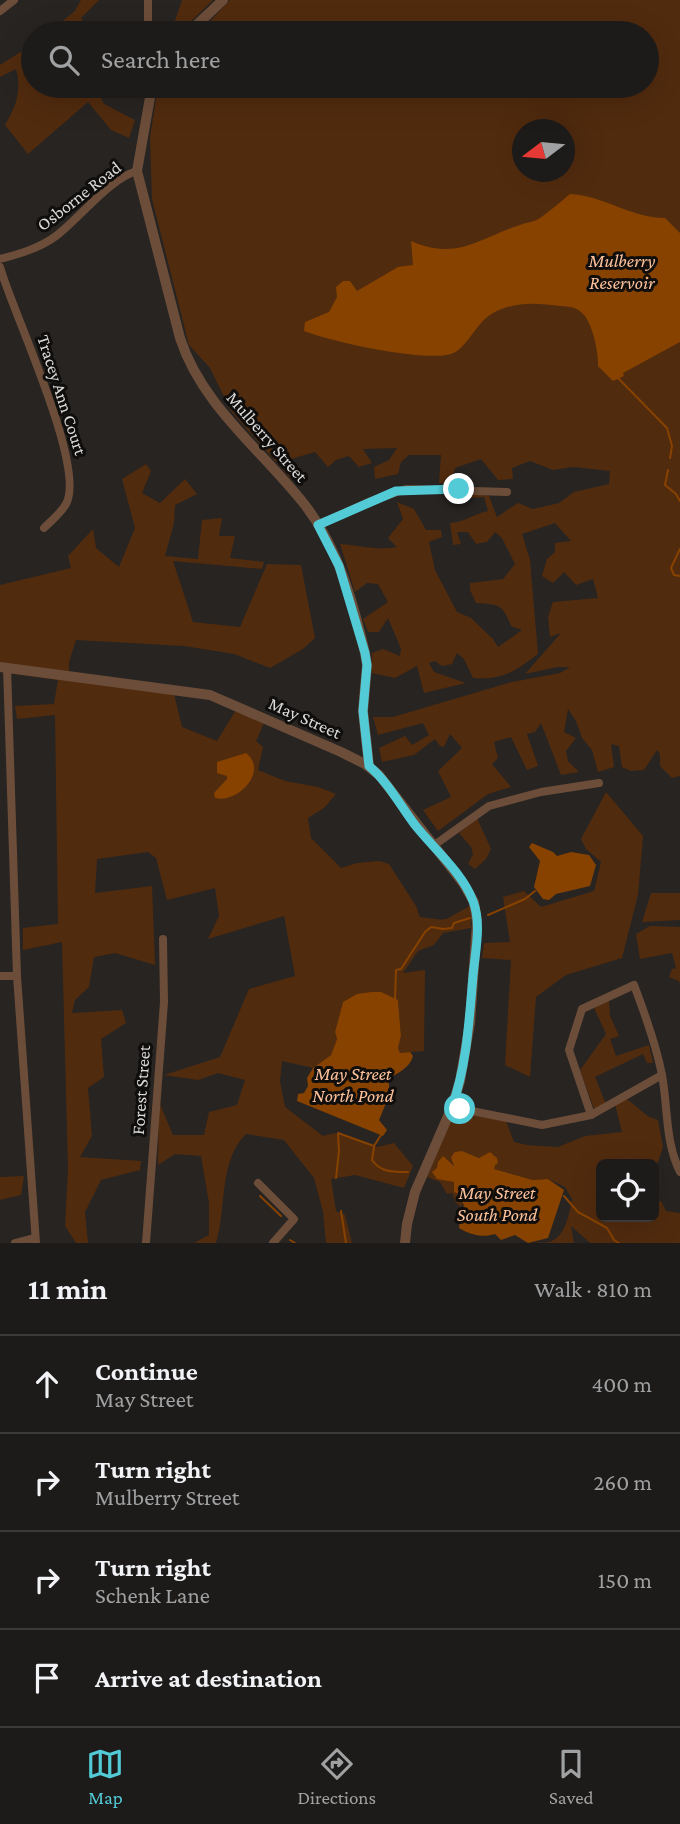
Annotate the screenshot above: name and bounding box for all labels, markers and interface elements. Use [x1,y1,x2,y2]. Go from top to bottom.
search box [21,21,659,98]
icon: search [45,41,83,79]
text: Search here [101,45,220,74]
north arrow [512,119,575,182]
street label: Osborne Road [33,157,125,235]
water label: Mulberry Reservoir [587,250,656,293]
street label: Tracey Ann Court [33,332,91,459]
street label: Mulberry Street [222,388,312,487]
route end [443,473,474,504]
street label: May Street [266,693,345,743]
street label: Forest Street [128,1043,154,1136]
water label: May Street North Pond [312,1063,395,1106]
route start [444,1093,475,1124]
map controls [596,1159,659,1222]
button: locate [596,1159,659,1222]
water label: May Street South Pond [457,1182,538,1225]
text: 11 min [28,1272,108,1305]
text: Walk · 810 m [534,1276,652,1302]
text: Continue [95,1357,198,1386]
icon: ahead [28,1365,66,1403]
text: 400 m [591,1371,652,1397]
text: May Street [95,1386,193,1412]
text: Turn right [95,1455,211,1484]
icon: right [28,1463,66,1501]
text: 260 m [594,1469,652,1495]
text: Mulberry Street [95,1484,239,1510]
text: Turn right [95,1553,211,1582]
icon: right [28,1561,66,1599]
text: 150 m [598,1567,652,1593]
text: Schenk Lane [95,1582,210,1608]
icon: arrive [28,1659,66,1697]
text: Arrive at destination [95,1664,322,1693]
tab: Map [86,1745,124,1808]
tab: Directions [297,1745,376,1808]
tab: Saved [549,1745,594,1808]

